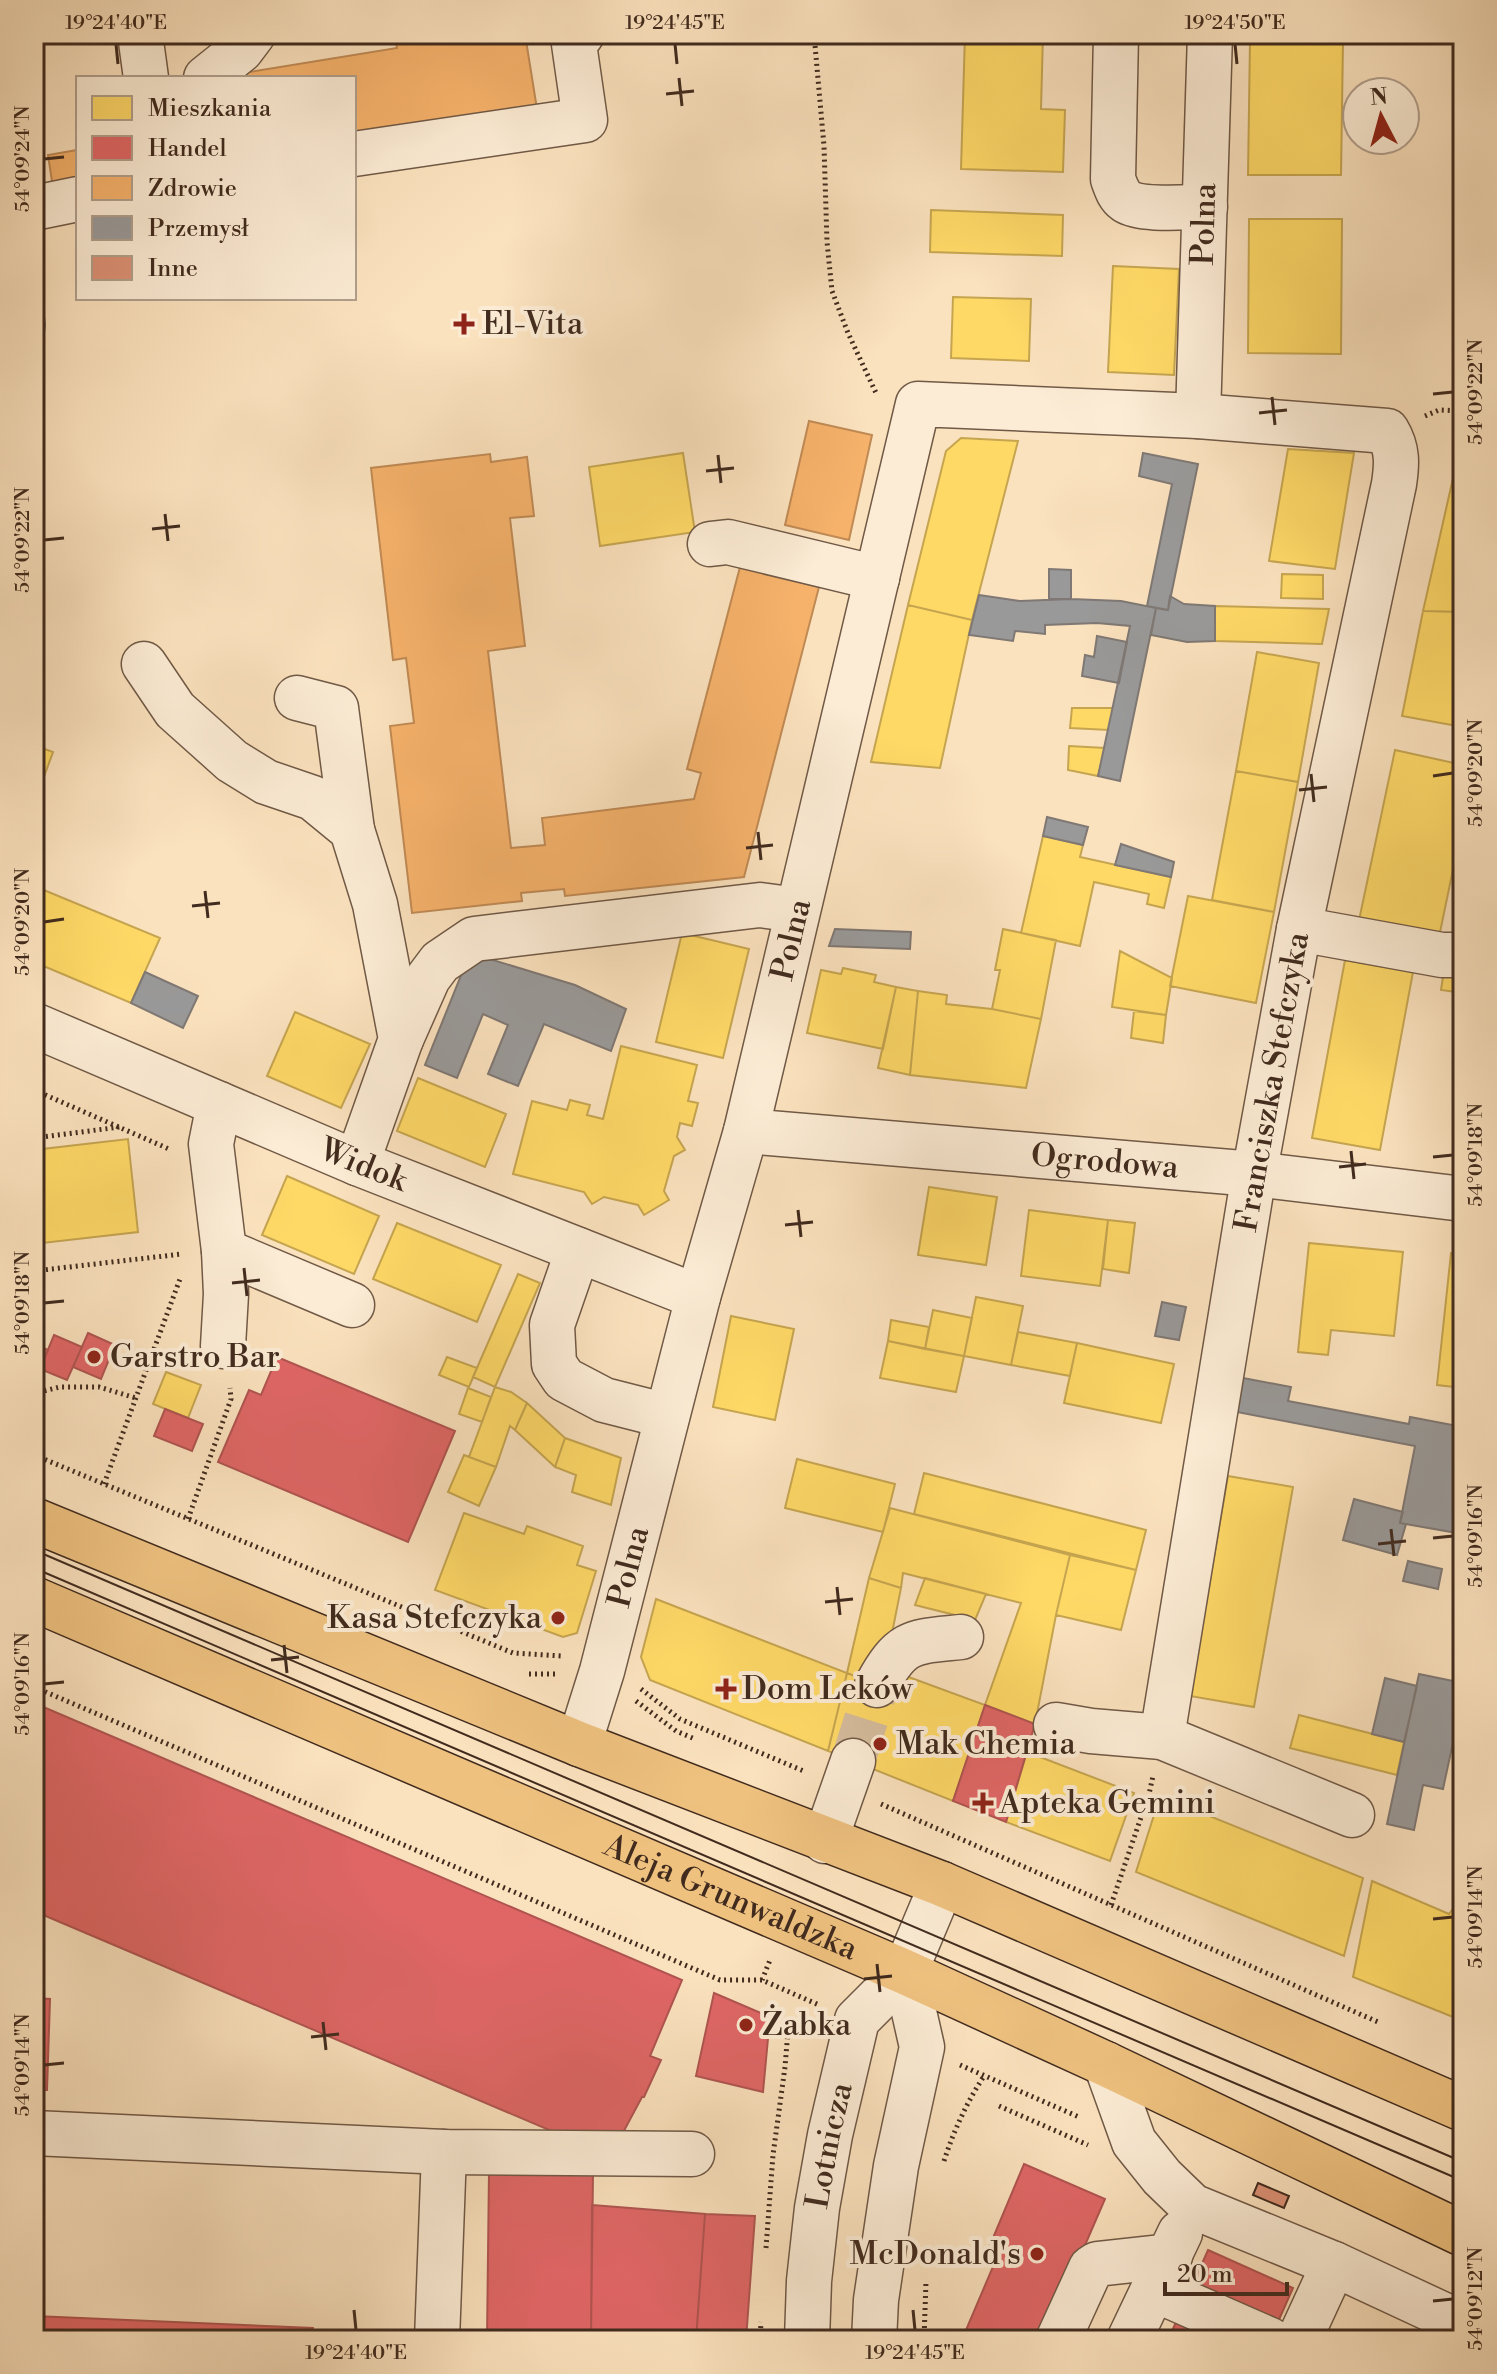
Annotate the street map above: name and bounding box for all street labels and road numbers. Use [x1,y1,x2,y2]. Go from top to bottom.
street label: Polna [1183,181,1225,266]
street label: Polna [762,894,820,984]
street label: Franciszka Stefczyka [1226,928,1318,1235]
street label: Widok [312,1129,415,1202]
street label: Ogrodowa [1029,1135,1181,1188]
street label: Polna [599,1521,659,1612]
street label: Aleja Grunwaldzka [597,1825,864,1970]
street label: Lotnicza [797,2078,862,2212]

